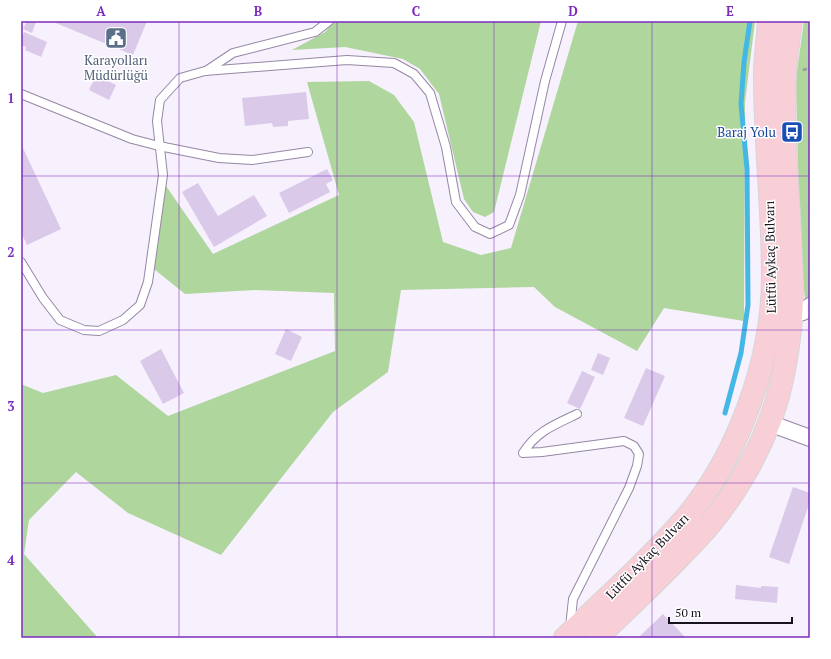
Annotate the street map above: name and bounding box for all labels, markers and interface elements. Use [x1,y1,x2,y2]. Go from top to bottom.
text: A [96,2,106,20]
text: B [254,2,262,20]
text: C [412,2,420,20]
text: D [568,2,578,20]
text: E [726,2,734,20]
public building icon: Karayolları Müdürlüğü [103,25,129,51]
place label: Karayolları Müdürlüğü [84,51,149,84]
text: 1 [7,89,15,107]
bus stop icon: Baraj Yolu [779,119,805,145]
place label: Baraj Yolu [717,123,777,141]
street label: Lütfü Aykaç Bulvarı [760,200,780,313]
text: 2 [7,243,15,261]
text: 3 [7,397,15,415]
street label: Lütfü Aykaç Bulvarı [601,509,693,603]
text: 4 [7,551,15,569]
scale bar [669,599,792,625]
text: 50 m [675,605,702,620]

